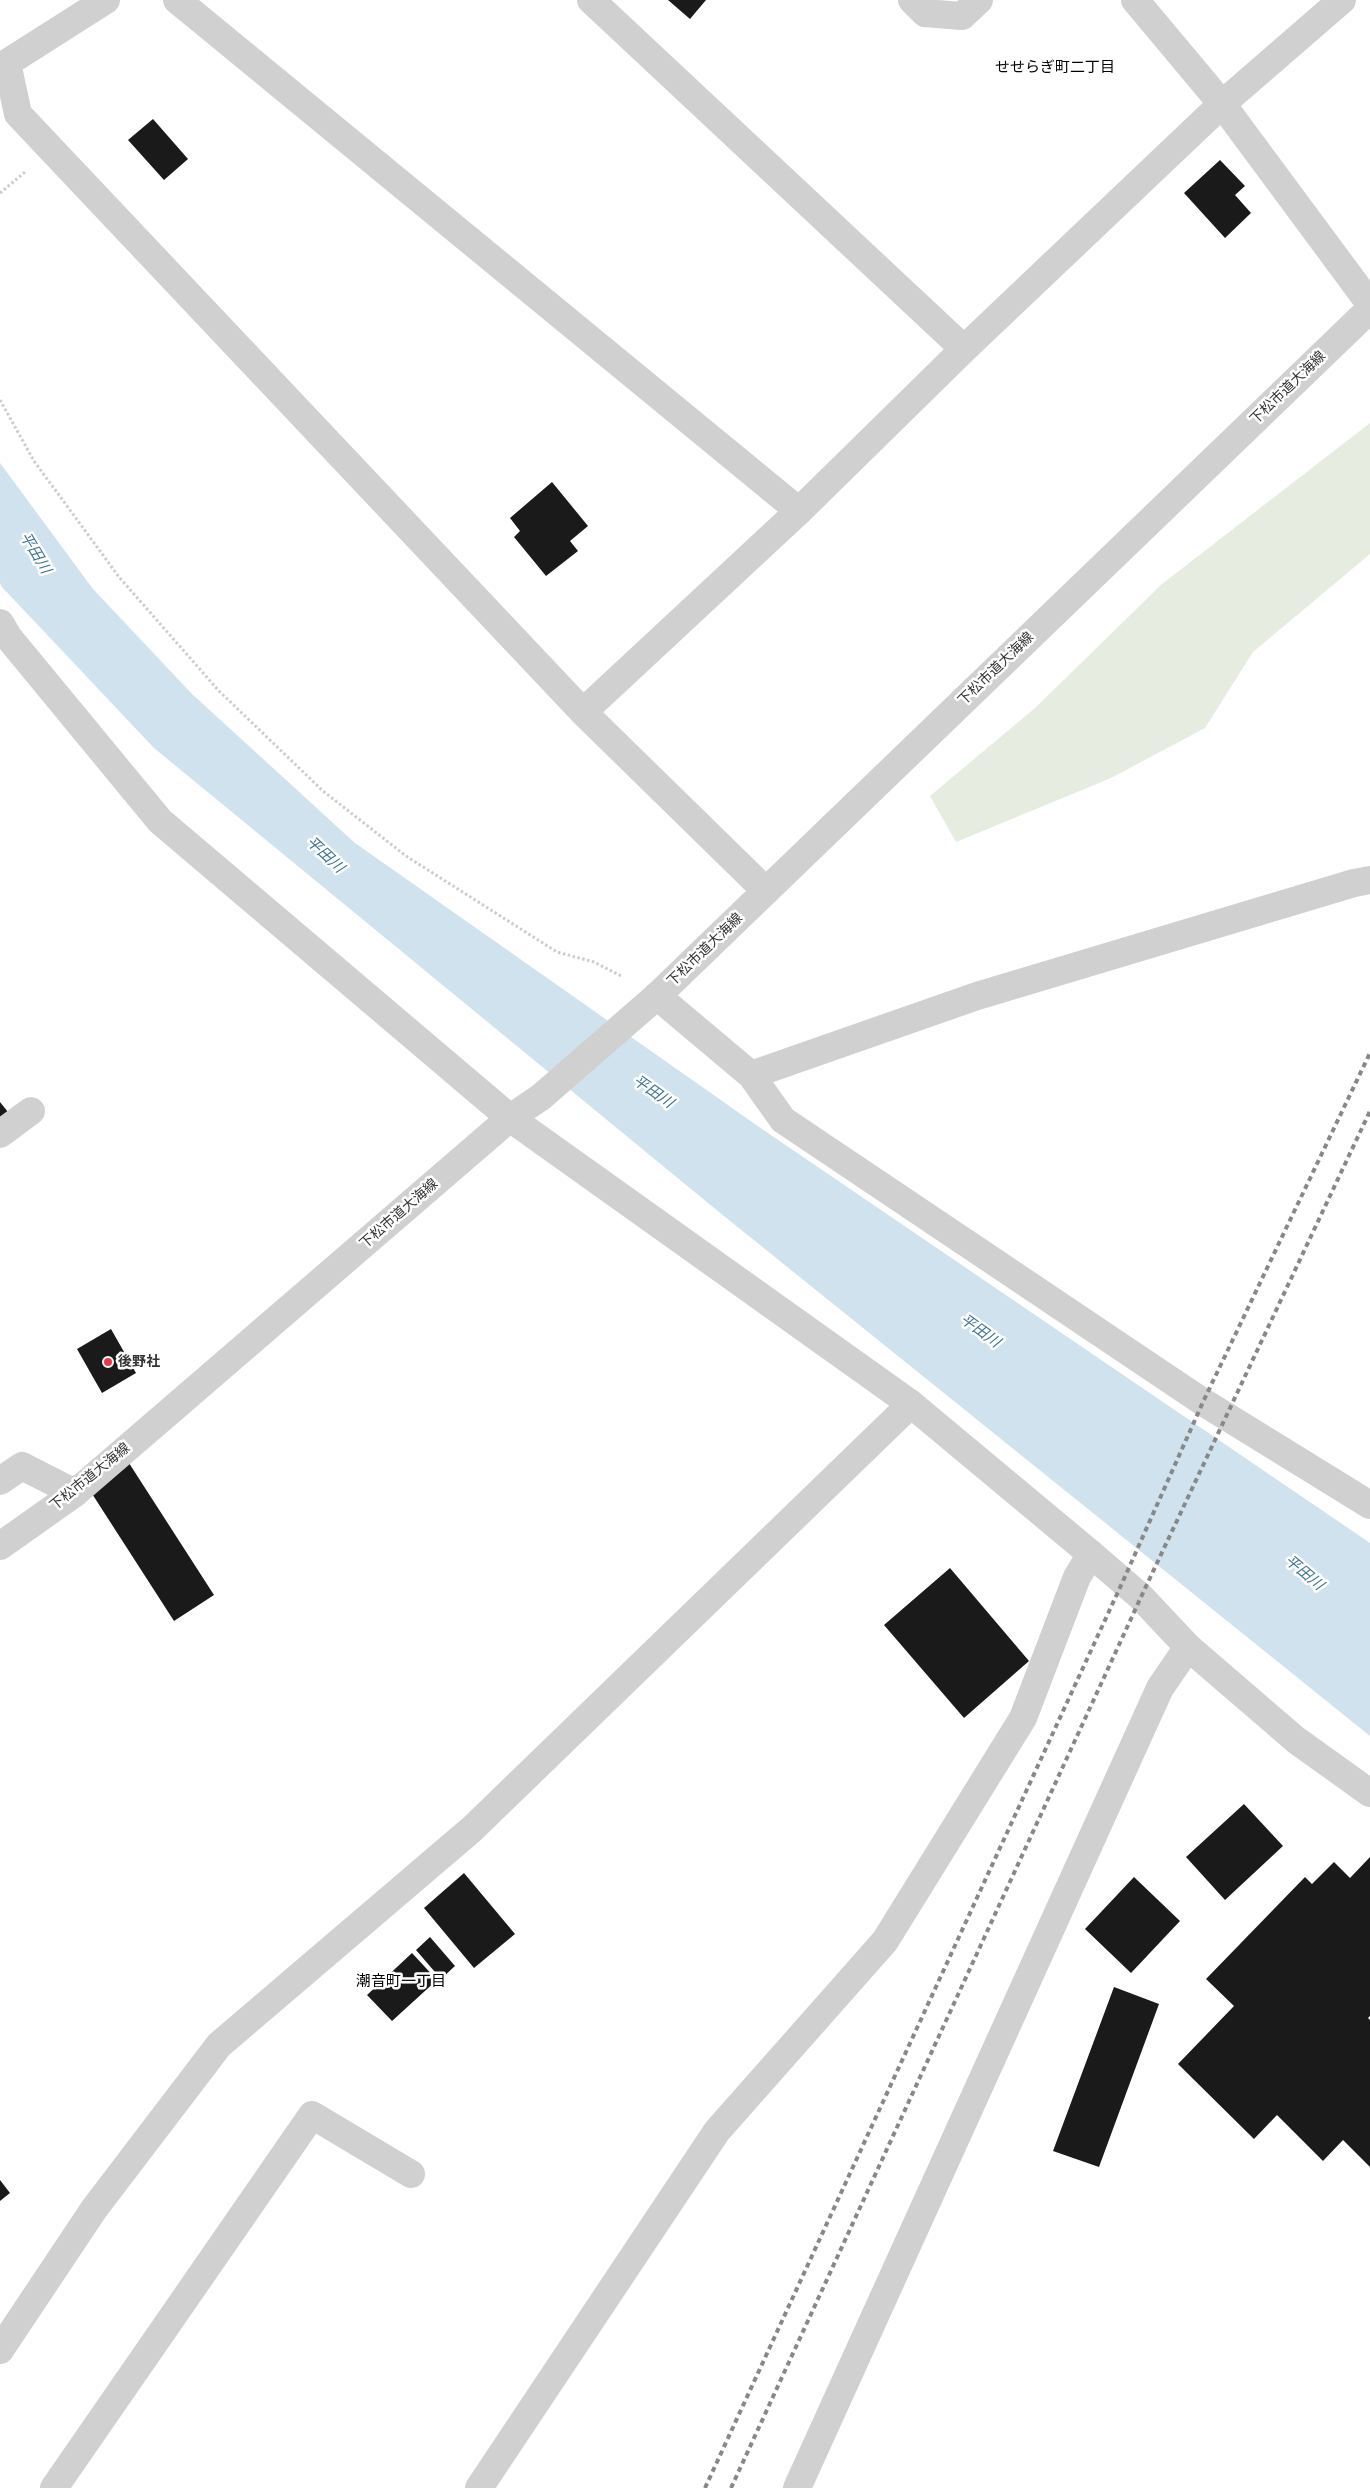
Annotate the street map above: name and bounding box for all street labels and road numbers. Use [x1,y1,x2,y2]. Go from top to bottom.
street label: 下松市道大海線 [1247,348,1329,428]
street label: 下松市道大海線 [955,629,1037,709]
street label: 下松市道大海線 [664,910,746,990]
street label: 下松市道大海線 [357,1176,441,1252]
street label: 下松市道大海線 [47,1440,133,1514]

